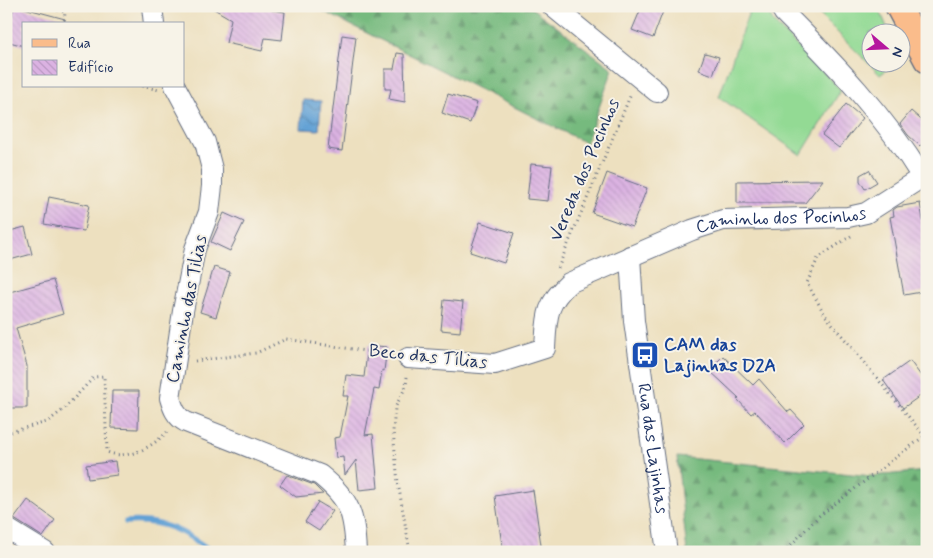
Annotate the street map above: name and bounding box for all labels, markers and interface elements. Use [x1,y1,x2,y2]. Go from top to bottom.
legend [22,22,185,88]
north arrow [860,22,910,72]
text: Rua [68,34,91,54]
text: N [887,45,907,59]
text: Edifício [68,58,113,78]
street label: Vereda dos Pocinhos [544,95,626,245]
street label: Caminho dos Pocinhos [693,201,869,240]
street label: Caminho das Tilias [161,233,213,385]
place label: CAM das Lajinhas D2A [664,333,776,378]
street label: Beco das Tílias [368,339,488,375]
bus stop icon: CAM das Lajinhas D2A [630,340,660,370]
street label: Rua das Lajinhas [631,382,673,515]

